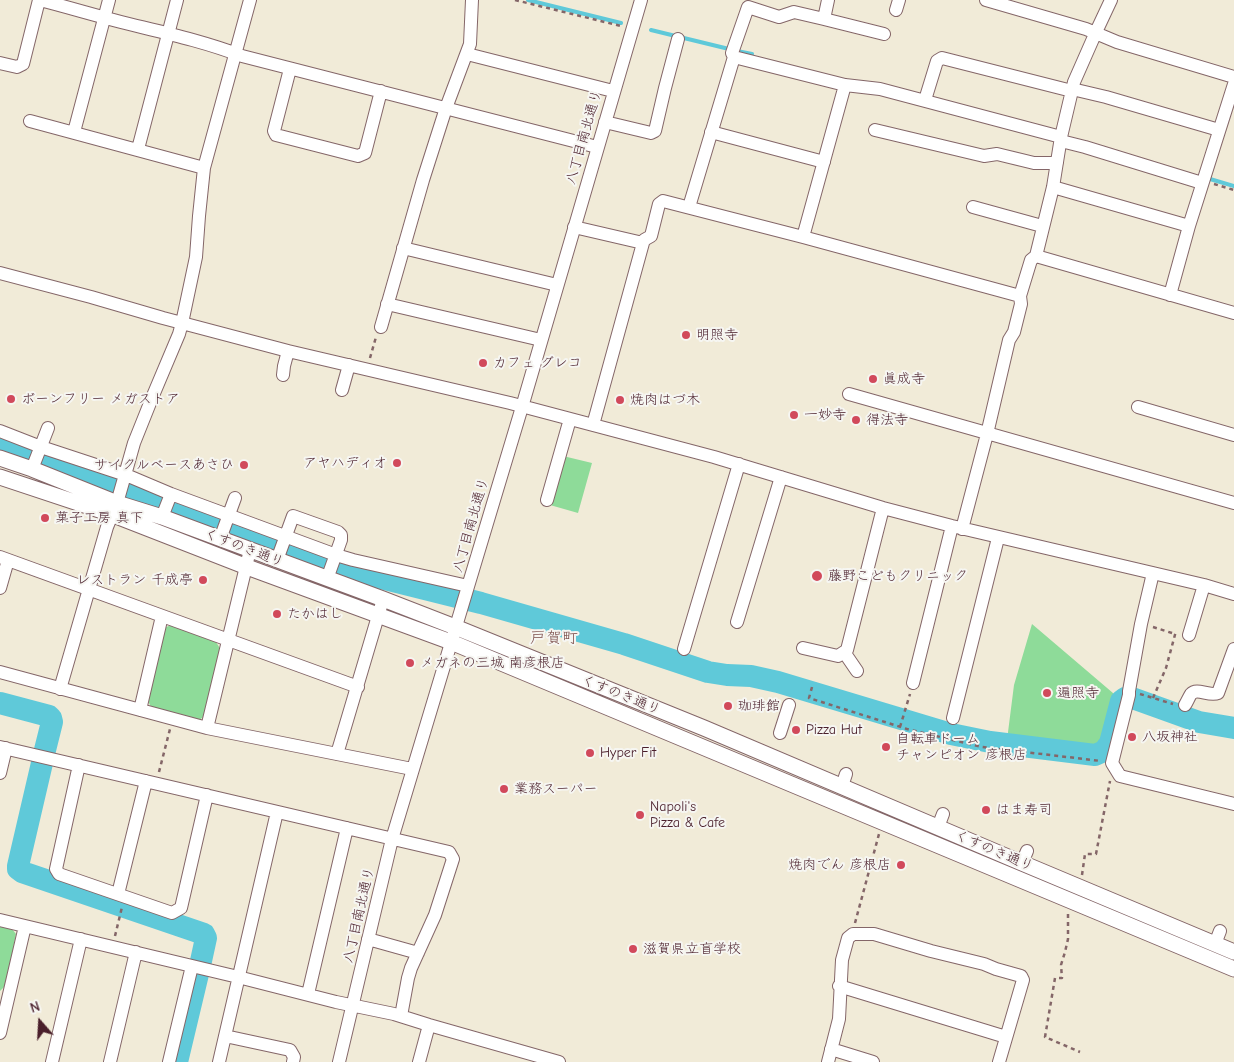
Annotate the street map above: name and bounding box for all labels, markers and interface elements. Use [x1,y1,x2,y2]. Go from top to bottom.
street label: 八丁目南北通り [562,88,606,186]
place label: 明照寺 [696,327,738,343]
marker: 明照寺 [680,329,692,341]
place label: カフェ グレコ [493,355,582,371]
marker: カフェ グレコ [477,357,489,369]
place label: 眞成寺 [883,371,925,387]
marker: 眞成寺 [867,373,879,385]
place label: ボーンフリー メガストア [21,391,180,407]
place label: 焼肉はづ木 [630,392,700,408]
marker: ボーンフリー メガストア [5,393,17,405]
marker: 焼肉はづ木 [614,394,626,406]
place label: 一妙寺 [804,407,846,423]
marker: 一妙寺 [788,409,800,421]
place label: 得法寺 [866,412,908,428]
marker: 得法寺 [850,414,862,426]
place label: アヤハディオ [303,455,387,471]
place label: サイクルベースあさひ [94,457,234,473]
marker: アヤハディオ [391,457,403,469]
marker: サイクルベースあさひ [238,459,250,471]
street label: 八丁目南北通り [449,476,493,574]
place label: 菓子工房 真下 [55,510,144,526]
marker: 菓子工房 真下 [39,512,51,524]
street label: くすのき通り [202,525,286,571]
place label: 藤野こどもクリニック [828,568,968,584]
marker: 藤野こどもクリニック [810,569,824,583]
place label: レストラン 千成亭 [76,572,193,588]
marker: レストラン 千成亭 [197,574,209,586]
place label: たかはし [287,606,343,622]
marker: たかはし [271,608,283,620]
district label: 戸賀町 [530,628,578,648]
place label: メガネの三城 南彦根店 [420,655,565,671]
marker: メガネの三城 南彦根店 [404,657,416,669]
street label: くすのき通り [579,671,663,719]
place label: 遍照寺 [1057,685,1099,701]
marker: 遍照寺 [1041,687,1053,699]
place label: 珈琲館 [738,698,780,714]
marker: 珈琲館 [722,700,734,712]
place label: Pizza Hut [806,722,862,738]
marker: Pizza Hut [790,724,802,736]
place label: 八坂神社 [1142,729,1198,745]
place label: 自転車ドーム チャンピオン 彦根店 [896,731,1027,764]
marker: 八坂神社 [1126,731,1138,743]
marker: 自転車ドーム チャンピオン 彦根店 [880,741,892,753]
place label: Hyper Fit [600,745,656,761]
marker: Hyper Fit [584,747,596,759]
place label: 業務スーパー [514,781,597,797]
marker: 業務スーパー [498,783,510,795]
place label: Napoli's Pizza & Cafe [650,799,725,832]
place label: はま寿司 [996,802,1052,818]
marker: はま寿司 [980,804,992,816]
marker: Napoli's Pizza & Cafe [634,809,646,821]
street label: くすのき通り [952,827,1036,875]
place label: 焼肉でん 彦根店 [788,857,891,873]
marker: 焼肉でん 彦根店 [895,859,907,871]
street label: 八丁目南北通り [340,865,378,965]
place label: 滋賀県立盲学校 [643,941,741,957]
marker: 滋賀県立盲学校 [627,943,639,955]
north arrow [15,997,65,1047]
text: N [28,998,42,1017]

